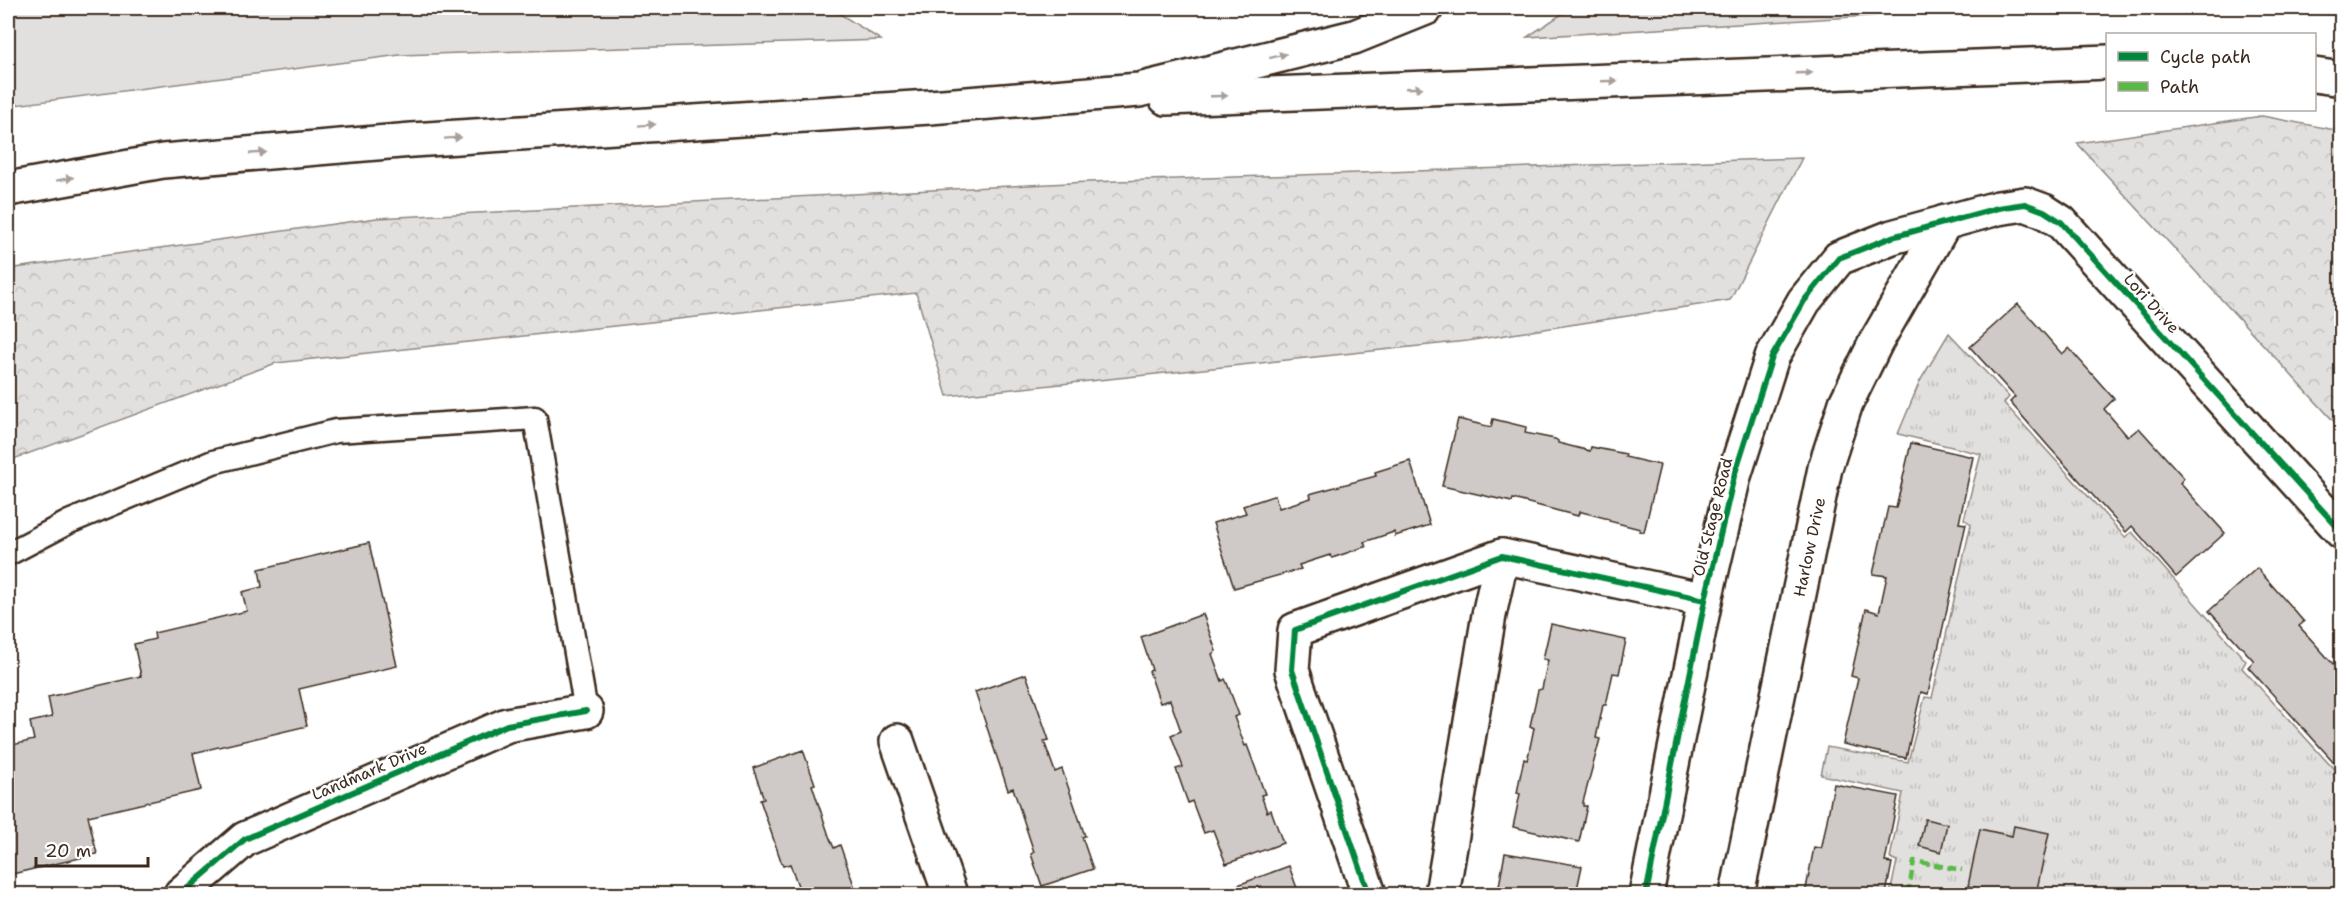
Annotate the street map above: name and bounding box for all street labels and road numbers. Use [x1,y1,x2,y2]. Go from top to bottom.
street label: Lori Drive [2119,269,2184,338]
street label: Old Stage Road [1688,456,1737,579]
street label: Harlow Drive [1789,495,1830,599]
street label: Landmark Drive [309,738,430,805]

